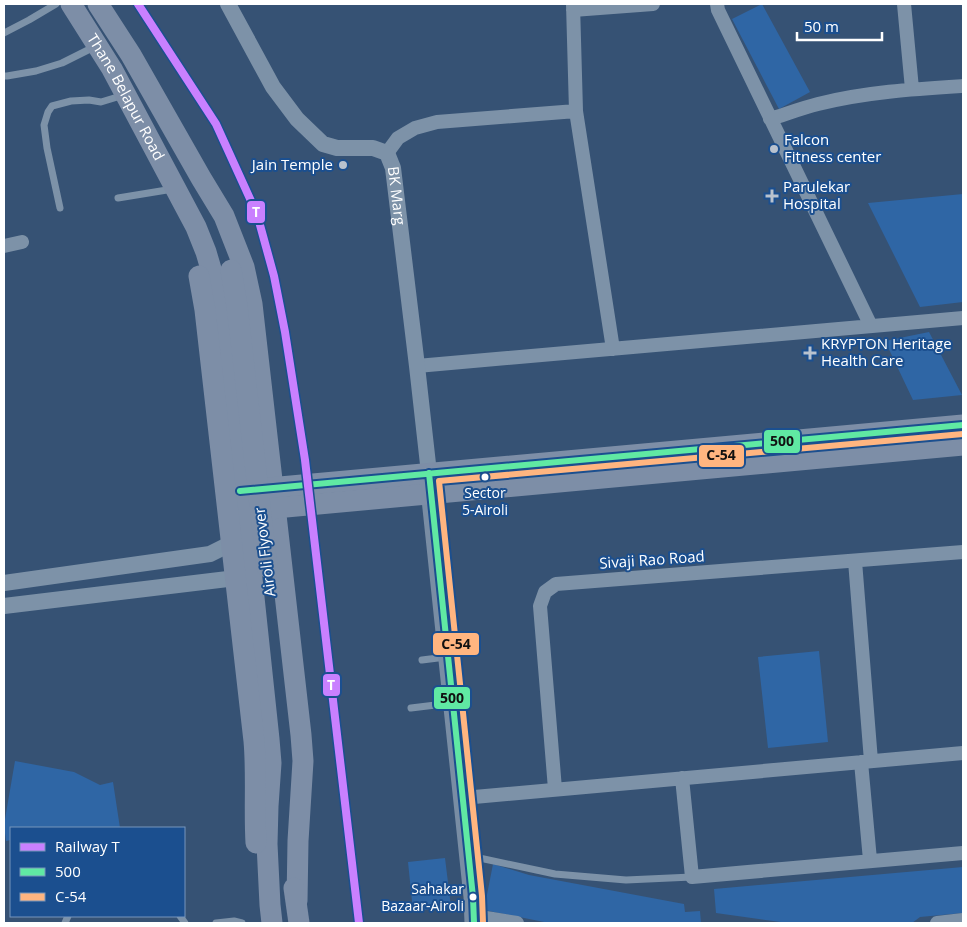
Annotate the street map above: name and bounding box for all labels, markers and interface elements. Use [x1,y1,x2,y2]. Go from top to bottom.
scale bar [797,10,882,42]
text: 50 m [804,16,839,36]
street label: Thane Belapur Road [83,29,170,163]
place label: Falcon Fitness center [784,129,881,166]
marker: Falcon Fitness center [768,143,780,155]
place label: Jain Temple [250,154,333,174]
marker: Jain Temple [337,159,349,171]
street label: BK Marg [384,165,411,226]
place label: Parulekar Hospital [783,176,850,213]
marker: Parulekar Hospital [765,189,779,203]
line badge: T [246,200,266,224]
text: T [252,202,260,221]
place label: KRYPTON Heritage Health Care [821,333,952,370]
marker: KRYPTON Heritage Health Care [803,346,817,360]
line badge: 500 [763,429,801,454]
text: 500 [770,431,794,450]
line badge: C-54 [698,444,745,468]
text: C-54 [706,445,736,464]
marker: Sector 5-Airoli [480,472,490,482]
place label: Sector 5-Airoli [462,483,508,519]
street label: Airoli Flyover [249,506,279,598]
street label: Sivaji Rao Road [599,545,705,573]
line badge: C-54 [432,632,480,656]
text: C-54 [441,634,471,653]
line badge: T [322,673,341,697]
text: T [327,675,335,694]
line badge: 500 [433,686,471,710]
text: 500 [440,688,464,707]
legend [10,827,185,917]
text: Railway T [55,836,121,856]
text: 500 [55,861,81,881]
place label: Sahakar Bazaar-Airoli [381,879,464,915]
text: C-54 [55,886,87,906]
marker: Sahakar Bazaar-Airoli [468,892,478,902]

